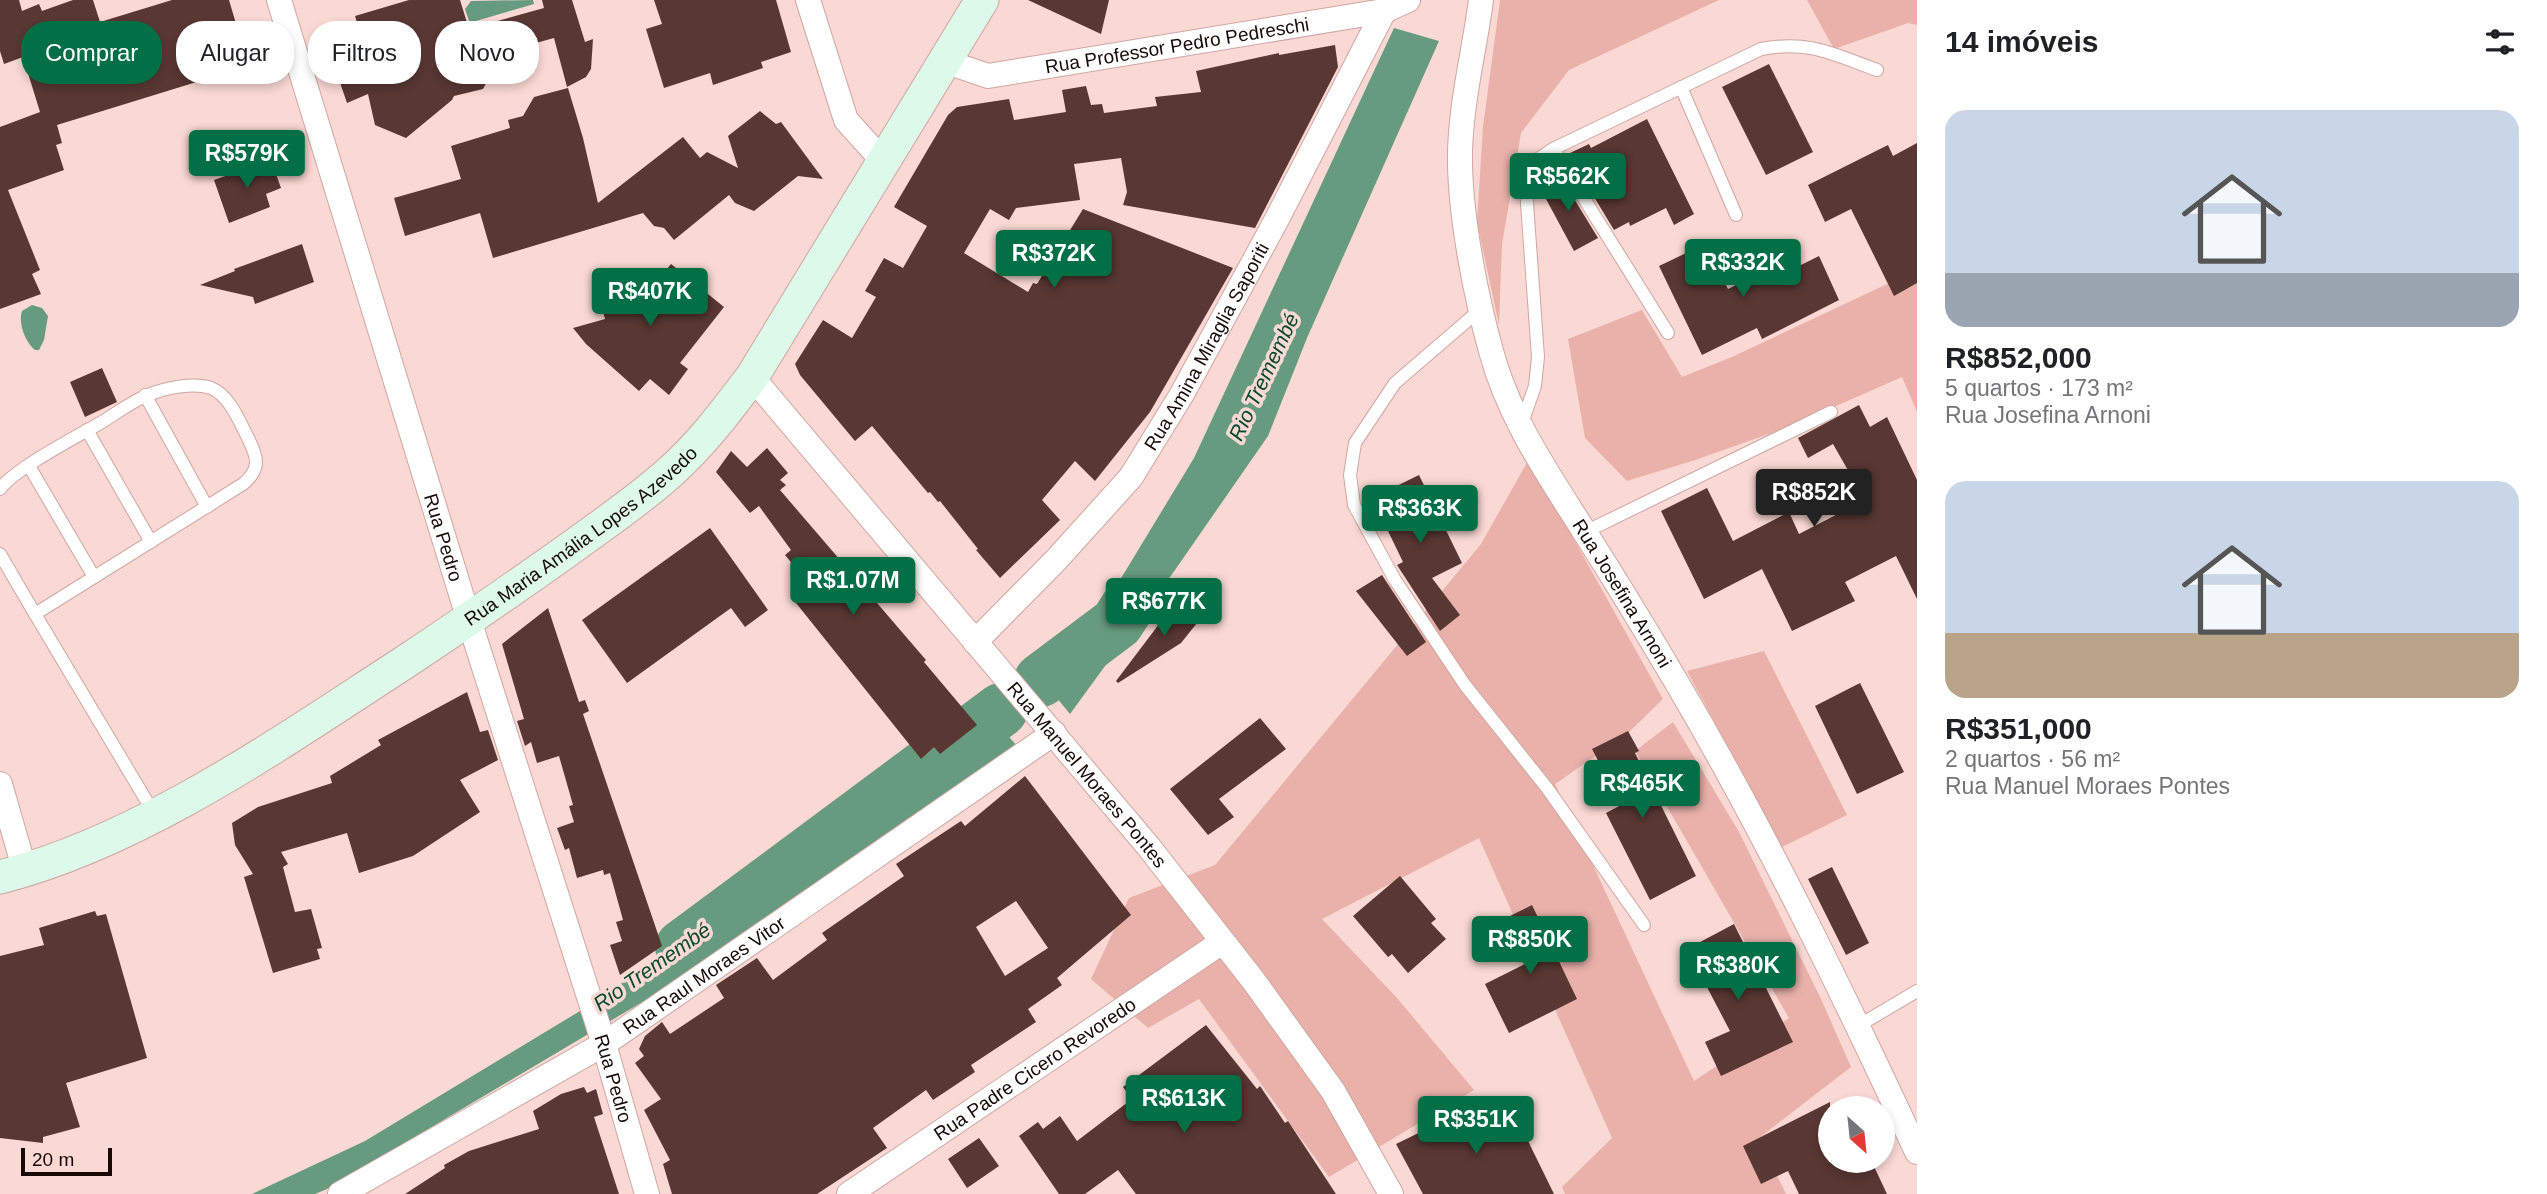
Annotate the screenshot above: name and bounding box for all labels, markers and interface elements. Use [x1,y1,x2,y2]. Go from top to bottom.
street label: Rua Professor Pedro Pedreschi [1043,13,1311,77]
chip: Comprar [21,21,162,84]
chip: Alugar [176,21,294,84]
chip: Filtros [308,21,421,84]
chip: Novo [435,21,539,84]
icon: filters [2481,23,2519,61]
text: 14 imóveis [1945,25,2098,58]
pin: R$579K [190,130,304,190]
text: R$579K [205,140,289,166]
pin: R$562K [1511,154,1625,213]
icon: home [2169,156,2295,282]
text: R$562K [1526,163,1610,189]
pin: R$372K [997,230,1111,290]
street label: Rua Amina Miraglia Saporiti [1140,239,1273,454]
text: R$372K [1012,240,1096,266]
pin: R$332K [1686,240,1800,299]
text: R$332K [1701,249,1785,275]
pin: R$407K [593,268,707,328]
text: R$407K [608,278,692,304]
water label: Rio Tremembé [1224,310,1303,444]
text: R$852,000 [1945,341,2092,374]
text: 5 quartos · 173 m² [1945,375,2133,401]
text: Rua Josefina Arnoni [1945,402,2151,428]
street label: Rua Maria Amália Lopes Azevedo [461,442,702,630]
pin: R$852K [1757,470,1871,529]
text: R$852K [1772,479,1856,505]
pin: R$363K [1363,486,1477,545]
street label: Rua Pedro [420,491,467,584]
text: R$363K [1378,495,1462,521]
street label: Rua Josefina Arnoni [1568,515,1675,671]
icon: home [2169,527,2295,653]
pin: R$1.07M [788,558,918,617]
text: R$1.07M [806,567,900,593]
pin: R$677K [1107,578,1221,638]
text: R$677K [1122,588,1206,614]
street label: Rua Manuel Moraes Pontes [1003,678,1171,872]
text: R$351,000 [1945,712,2092,745]
text: 2 quartos · 56 m² [1945,746,2120,772]
pin: R$465K [1585,760,1699,820]
text: R$465K [1600,770,1684,796]
text: Rua Manuel Moraes Pontes [1945,773,2230,799]
street label: Rua Raul Moraes Vitor [619,912,790,1039]
pin: R$850K [1473,916,1587,976]
water label: Rio Tremembé [589,918,715,1015]
text: R$850K [1488,926,1572,952]
pin: R$380K [1681,942,1795,1002]
text: R$380K [1696,952,1780,978]
street label: Rua Padre Cicero Revoredo [930,993,1140,1145]
street label: Rua Pedro [591,1032,636,1125]
pin: R$613K [1127,1076,1241,1135]
text: R$613K [1142,1085,1226,1111]
pin: R$351K [1419,1096,1533,1156]
north arrow [1818,1096,1895,1172]
map controls [1818,1096,1895,1173]
text: R$351K [1434,1106,1518,1132]
scale bar [21,1145,112,1177]
text: 20 m [32,1149,74,1170]

